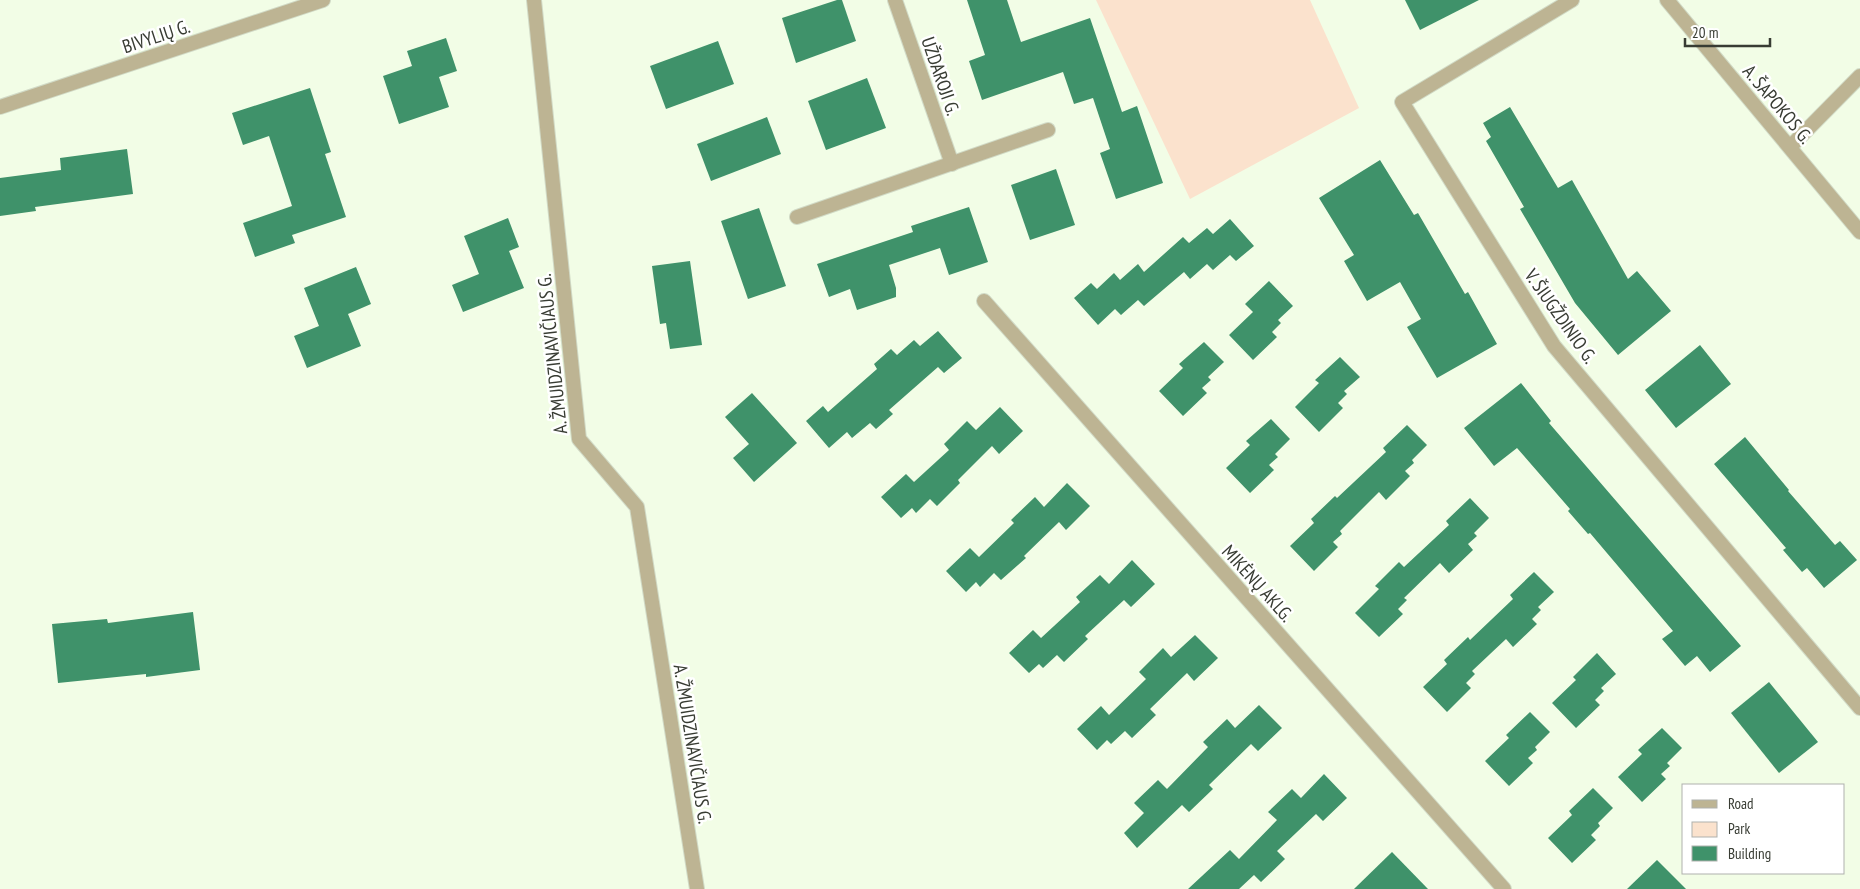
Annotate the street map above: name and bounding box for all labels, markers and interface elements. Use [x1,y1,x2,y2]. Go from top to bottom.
street label: BIVYLIŲ G. [119,14,193,58]
scale bar [1685,15,1770,47]
text: 20 m [1692,23,1718,42]
street label: UŽDAROJI G. [916,34,966,118]
street label: A. ŠAPOKOS G. [1738,60,1818,148]
street label: V. ŠIUGŽDINIO G. [1519,263,1602,368]
street label: A. ŽMUIDZINAVIČIAUS G. [532,273,572,435]
street label: MIKĖNŲ AKLG. [1217,539,1299,627]
street label: A. ŽMUIDZINAVIČIAUS G. [669,663,717,825]
legend [1682,784,1845,874]
text: Road [1728,794,1754,813]
text: Park [1728,819,1750,838]
text: Building [1728,844,1771,863]

